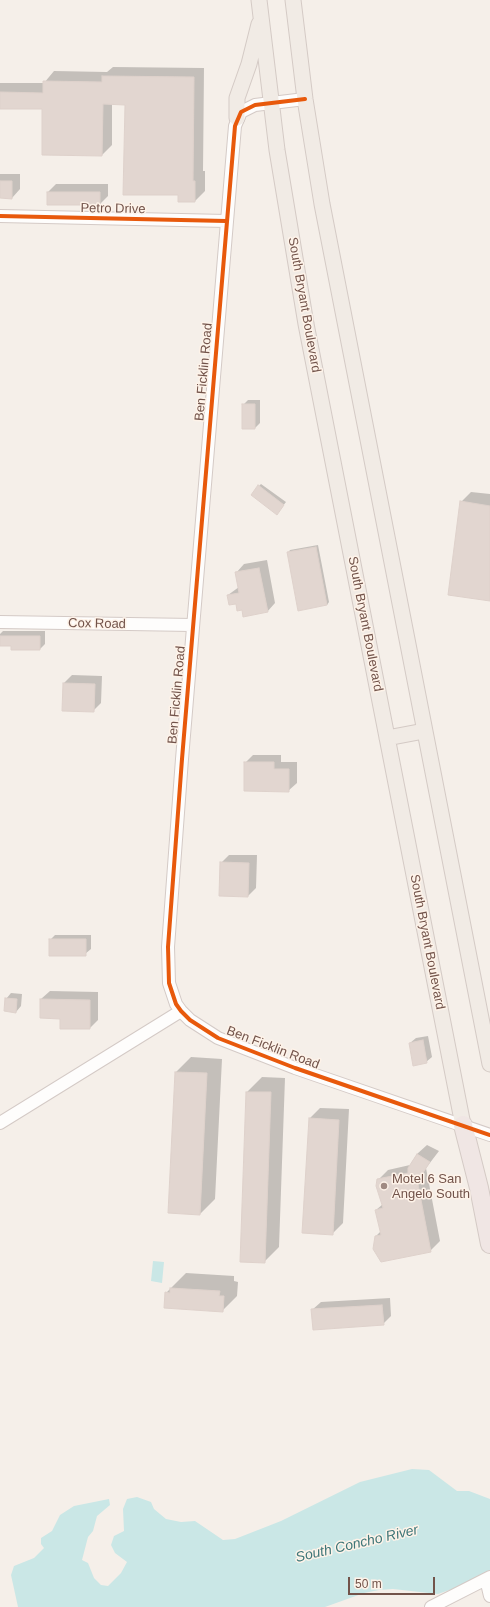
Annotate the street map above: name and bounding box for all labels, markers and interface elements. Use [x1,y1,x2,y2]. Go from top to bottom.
street label: Petro Drive [80,201,146,217]
street label: South Bryant Boulevard [284,236,324,374]
street label: Ben Ficklin Road [192,322,216,422]
street label: South Bryant Boulevard [344,555,386,693]
street label: Cox Road [68,616,126,632]
street label: Ben Ficklin Road [165,645,189,745]
street label: South Bryant Boulevard [406,873,448,1011]
street label: Ben Ficklin Road [224,1023,322,1073]
place label: Motel 6 San Angelo South [392,1171,470,1202]
marker: Motel 6 San Angelo South [379,1181,389,1191]
water label: South Concho River [294,1522,420,1566]
scale bar [350,1569,437,1595]
text: 50 m [355,1577,382,1591]

